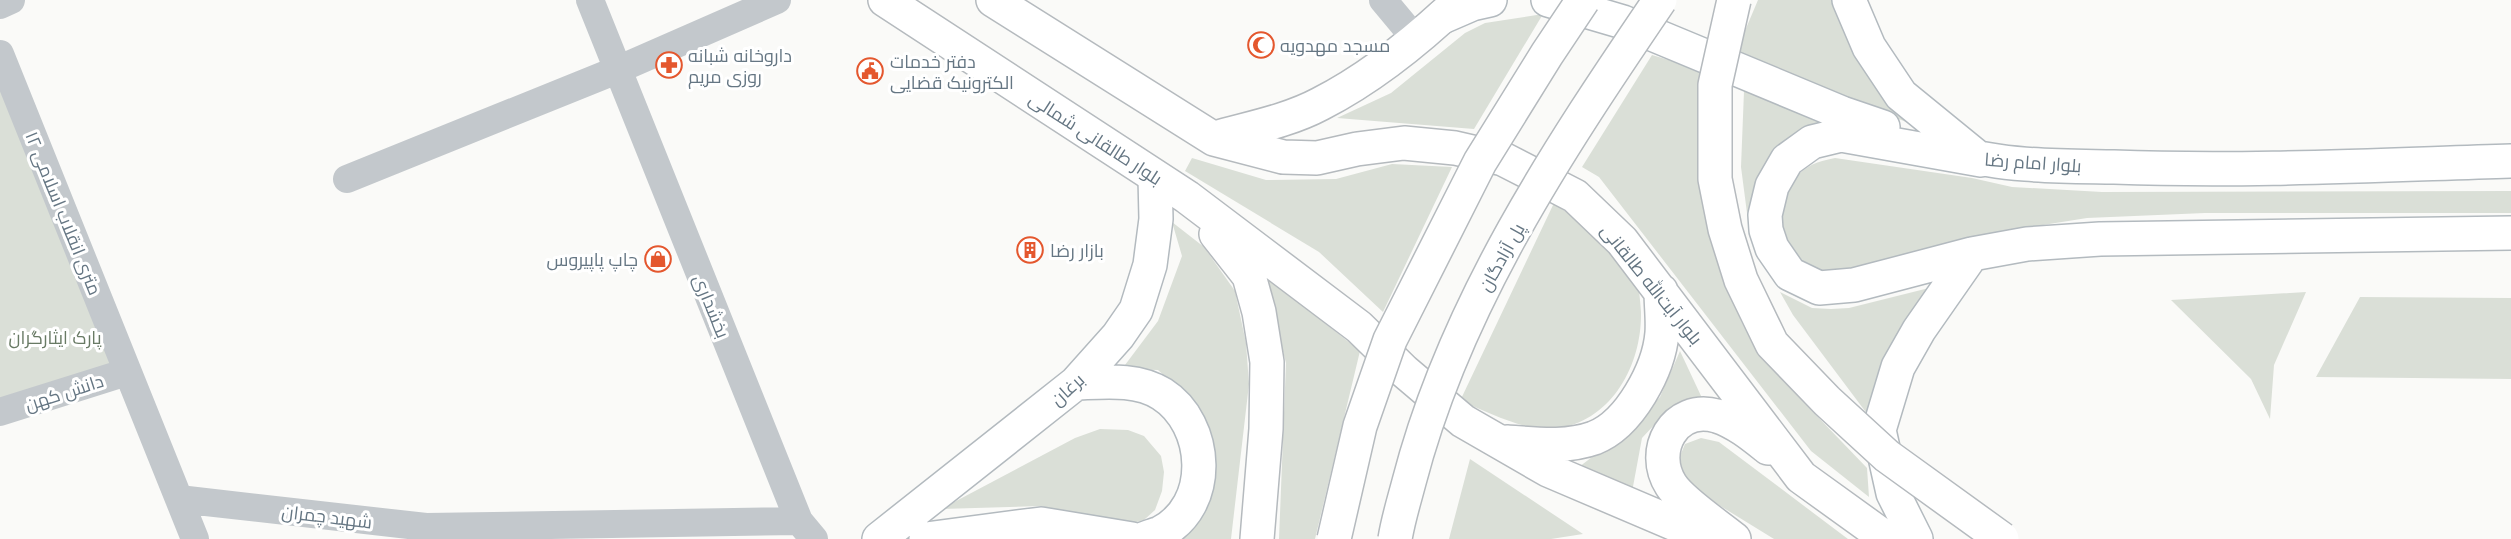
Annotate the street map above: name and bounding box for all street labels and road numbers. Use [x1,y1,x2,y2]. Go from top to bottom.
street label: بلوار طالقانی شمالی [1025,86,1167,190]
street label: ۱۲ متری انقلاب اسلامی [20,128,108,298]
street label: بلوار امام رضا [1983,147,2082,178]
street label: پل آزادگان [1472,218,1531,296]
street label: بلوار آیت‌الله طالقانی [1596,219,1708,349]
street label: بخشداری [688,271,736,341]
street label: برغان [1045,367,1089,411]
street label: دانش کهن [22,368,106,416]
street label: شهید چمران [280,499,373,534]

